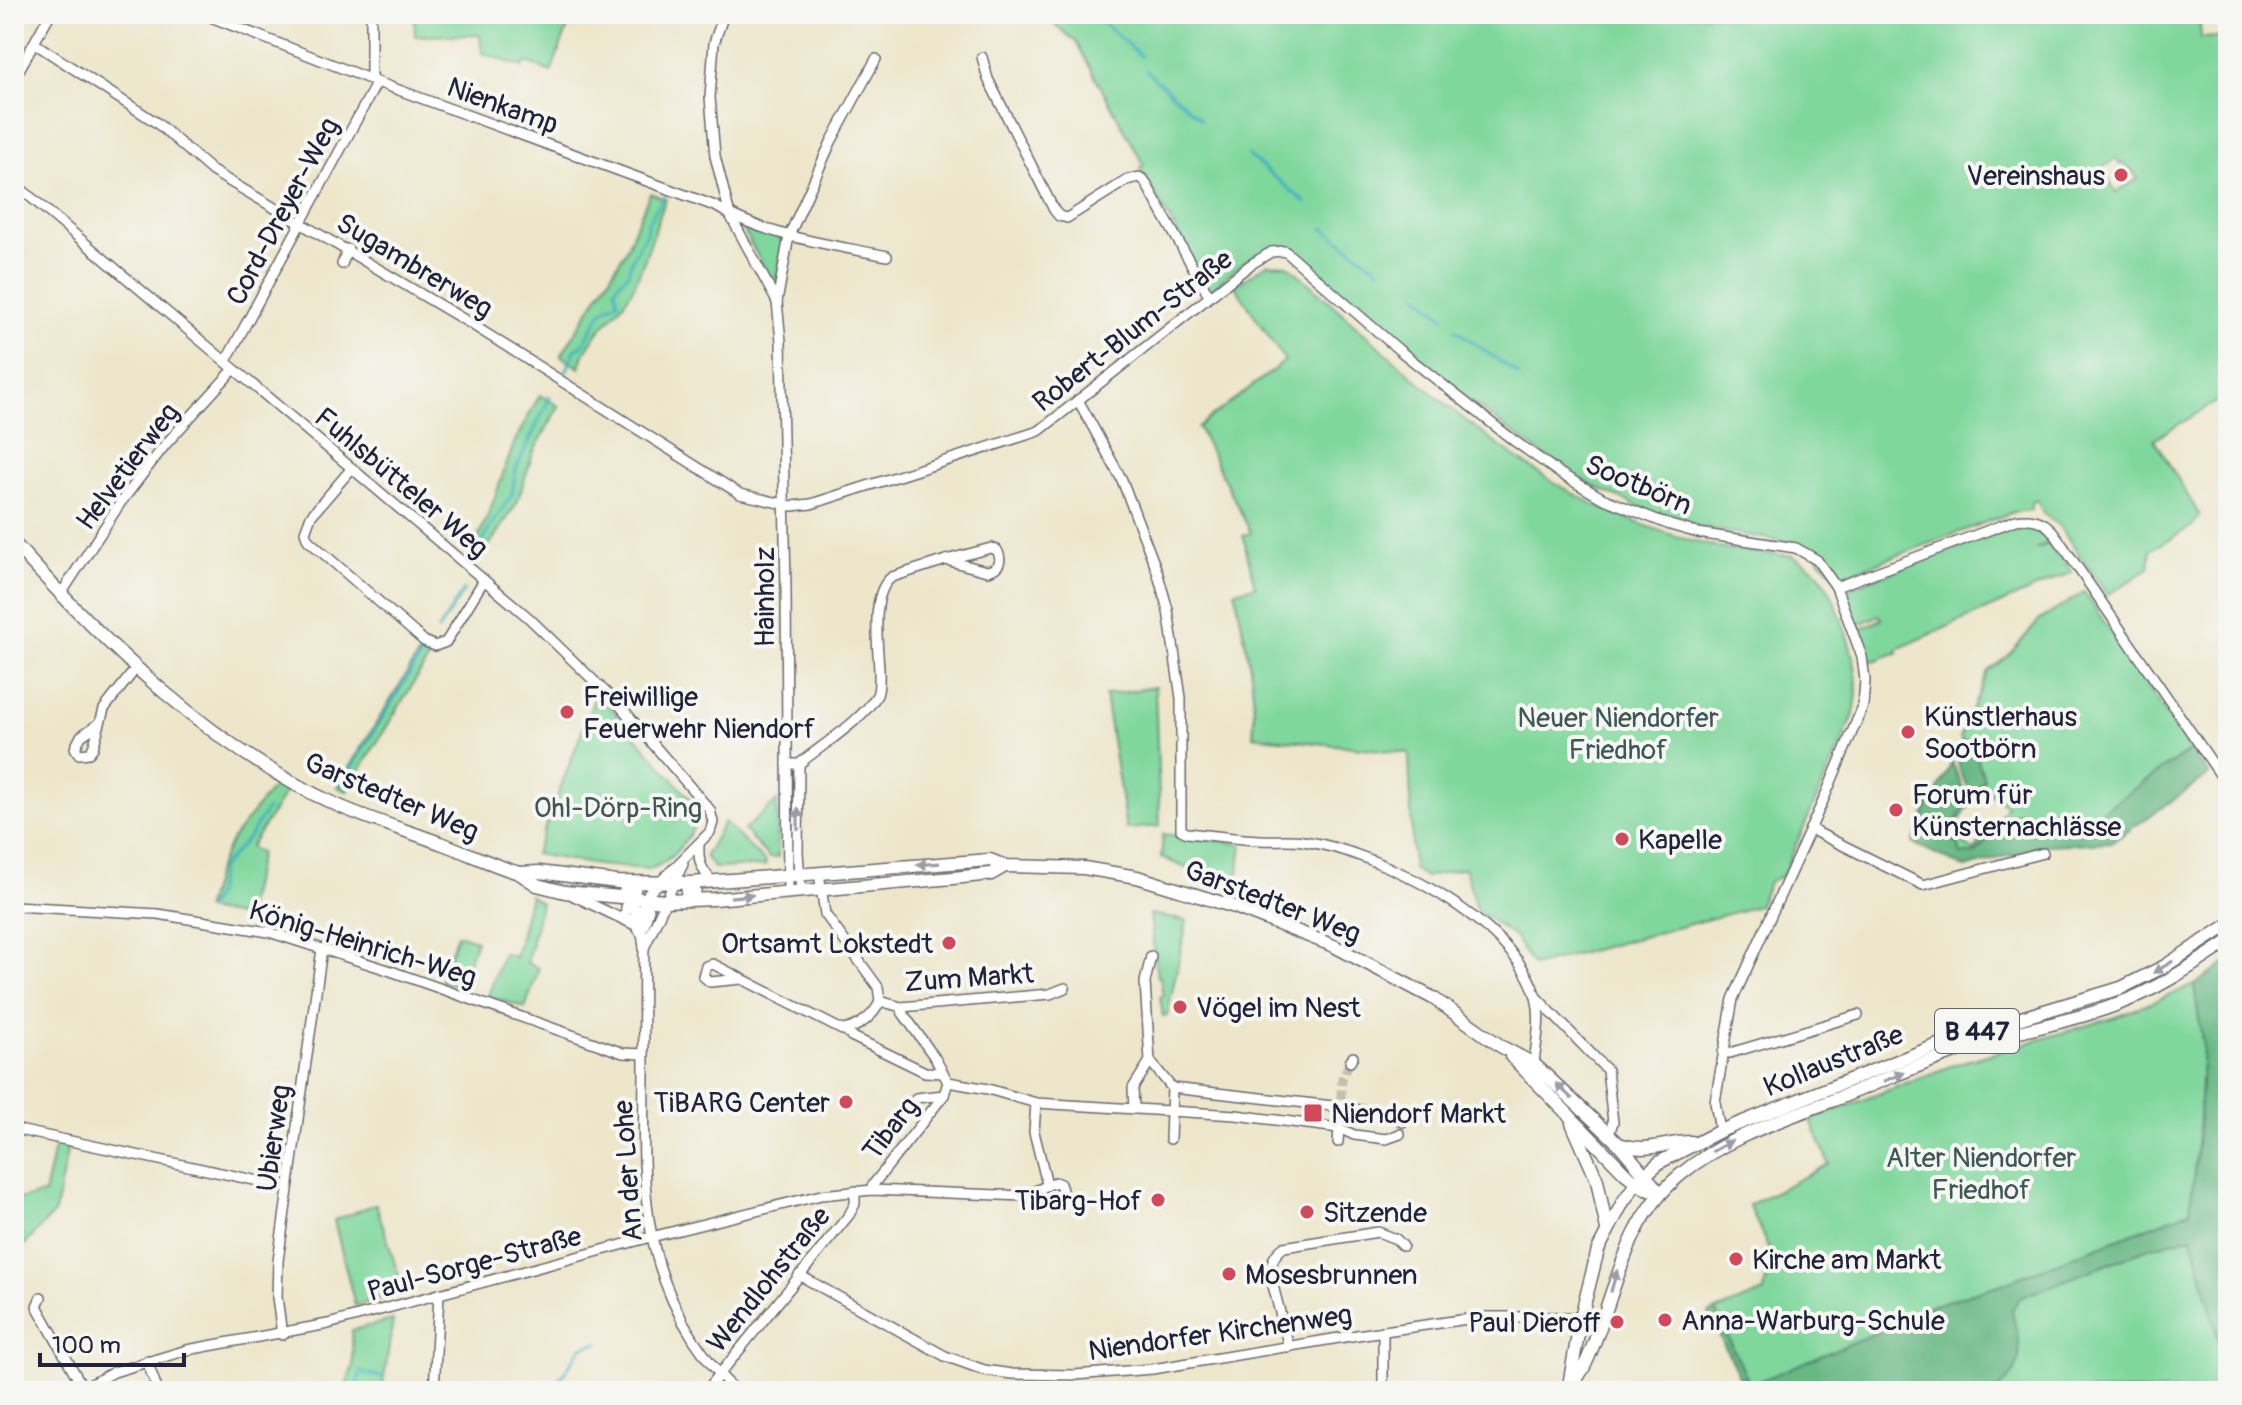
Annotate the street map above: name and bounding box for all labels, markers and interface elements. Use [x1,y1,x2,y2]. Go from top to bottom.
street label: Nienkamp [442,70,563,143]
street label: Cord-Dreyer-Weg [219,112,347,311]
place label: Vereinshaus [1966,159,2105,194]
marker: Vereinshaus [2112,166,2130,184]
street label: Sugambrerweg [330,206,499,327]
street label: Robert-Blum-Straße [1026,242,1240,420]
street label: Helvetierweg [69,396,187,537]
street label: Fuhlsbütteler Weg [307,400,495,566]
street label: Sootbörn [1580,447,1697,523]
street label: Hainholz [748,547,783,647]
place label: Freiwillige Feuerwehr Niendorf [583,680,815,747]
place label: Künstlerhaus Sootbörn [1924,700,2078,767]
park label: Neuer Niendorfer Friedhof [1517,701,1719,768]
marker: Freiwillige Feuerwehr Niendorf [558,703,576,721]
marker: Künstlerhaus Sootbörn [1899,723,1917,741]
street label: Garstedter Weg [299,745,484,850]
place label: Forum für Künsternachlässe [1912,778,2122,845]
park label: Ohl-Dörp-Ring [534,791,702,826]
marker: Forum für Künsternachlässe [1887,801,1905,819]
one-way arrow [792,806,805,831]
place label: Kapelle [1638,823,1722,858]
marker: Kapelle [1613,830,1631,848]
street label: Garstedter Weg [1179,853,1365,952]
one-way arrow [915,858,940,871]
one-way arrow [730,890,755,903]
street label: König-Heinrich-Weg [245,893,481,996]
place label: Ortsamt Lokstedt [721,927,934,962]
marker: Ortsamt Lokstedt [940,934,958,952]
street label: Zum Markt [903,956,1036,1000]
one-way arrow [2152,960,2174,974]
place label: Vögel im Nest [1196,991,1361,1026]
marker: Vögel im Nest [1171,998,1189,1016]
road number: B 447 [1935,1009,2019,1053]
street label: Kollaustraße [1759,1017,1909,1105]
one-way arrow [1882,1070,1906,1083]
street label: Ubierweg [250,1082,299,1194]
one-way arrow [1555,1082,1574,1100]
place label: TiBARG Center [653,1086,830,1121]
street label: Tibarg [855,1090,927,1168]
marker: TiBARG Center [837,1093,855,1111]
place label: Niendorf Markt [1331,1097,1506,1132]
street label: An der Lohe [606,1099,651,1243]
marker: Niendorf Markt [1302,1102,1324,1124]
one-way arrow [1711,1139,1733,1153]
park label: Alter Niendorfer Friedhof [1886,1141,2076,1208]
place label: Tibarg-Hof [1015,1184,1142,1219]
marker: Tibarg-Hof [1149,1191,1167,1209]
place label: Sitzende [1323,1196,1427,1231]
street label: Wendlohstraße [700,1200,839,1360]
marker: Sitzende [1298,1203,1316,1221]
street label: Paul-Sorge-Straße [363,1219,586,1310]
place label: Kirche am Markt [1752,1243,1942,1278]
marker: Kirche am Markt [1727,1250,1745,1268]
place label: Mosesbrunnen [1245,1258,1418,1293]
marker: Mosesbrunnen [1220,1265,1238,1283]
one-way arrow [1609,1269,1621,1294]
street label: Niendorfer Kirchenweg [1086,1298,1354,1369]
place label: Anna-Warburg-Schule [1681,1304,1945,1339]
place label: Paul Dieroff [1468,1306,1601,1341]
marker: Anna-Warburg-Schule [1656,1311,1674,1329]
marker: Paul Dieroff [1608,1313,1626,1331]
scale bar [40,1317,184,1367]
text: 100 m [52,1331,121,1360]

